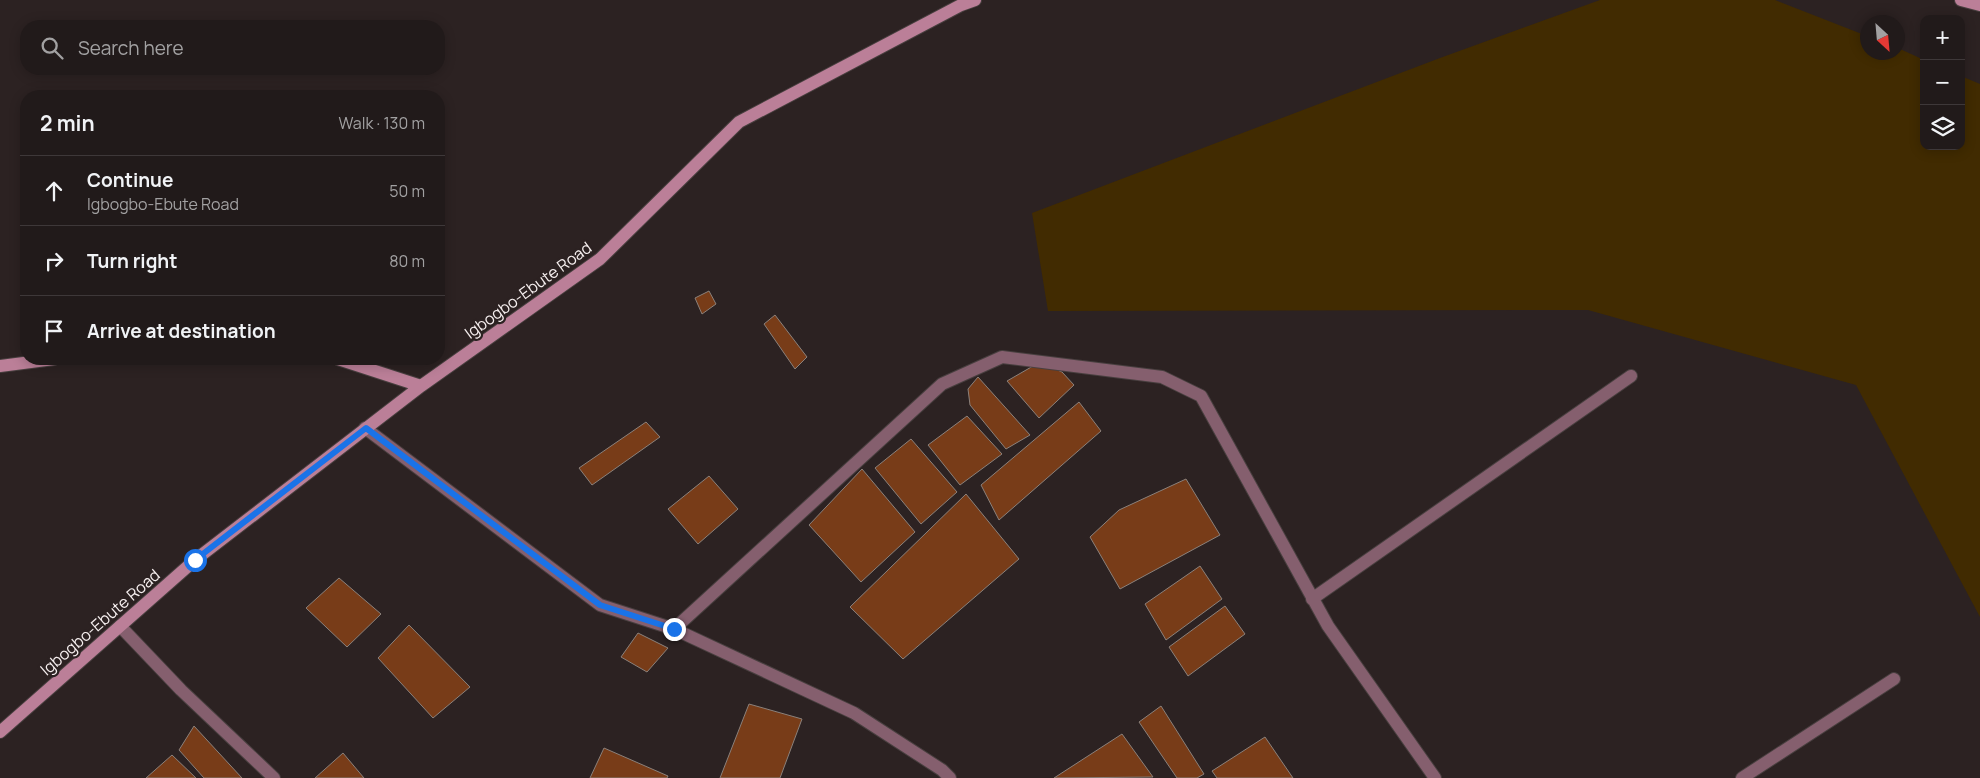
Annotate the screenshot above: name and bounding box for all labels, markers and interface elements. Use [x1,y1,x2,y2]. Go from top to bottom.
north arrow [1860,15,1905,60]
map controls [1920,15,1965,150]
button: + [1920,15,1965,60]
search box [20,20,445,75]
icon: search [38,34,66,62]
text: Search here [78,35,184,61]
button: − [1920,60,1965,105]
button: layers [1920,105,1965,150]
text: 2 min [40,109,95,137]
text: Walk · 130 m [339,112,425,134]
text: Continue [87,167,173,193]
icon: ahead [40,177,68,205]
text: 50 m [389,180,425,202]
text: Igbogbo-Ebute Road [87,193,239,215]
street label: Igbogbo-Ebute Road [460,236,596,344]
icon: right [40,247,68,275]
text: Turn right [87,248,177,274]
text: 80 m [389,250,425,272]
icon: arrive [40,317,68,345]
text: Arrive at destination [87,318,276,344]
route start [184,549,207,572]
street label: Igbogbo-Ebute Road [35,564,165,680]
route end [663,618,686,641]

